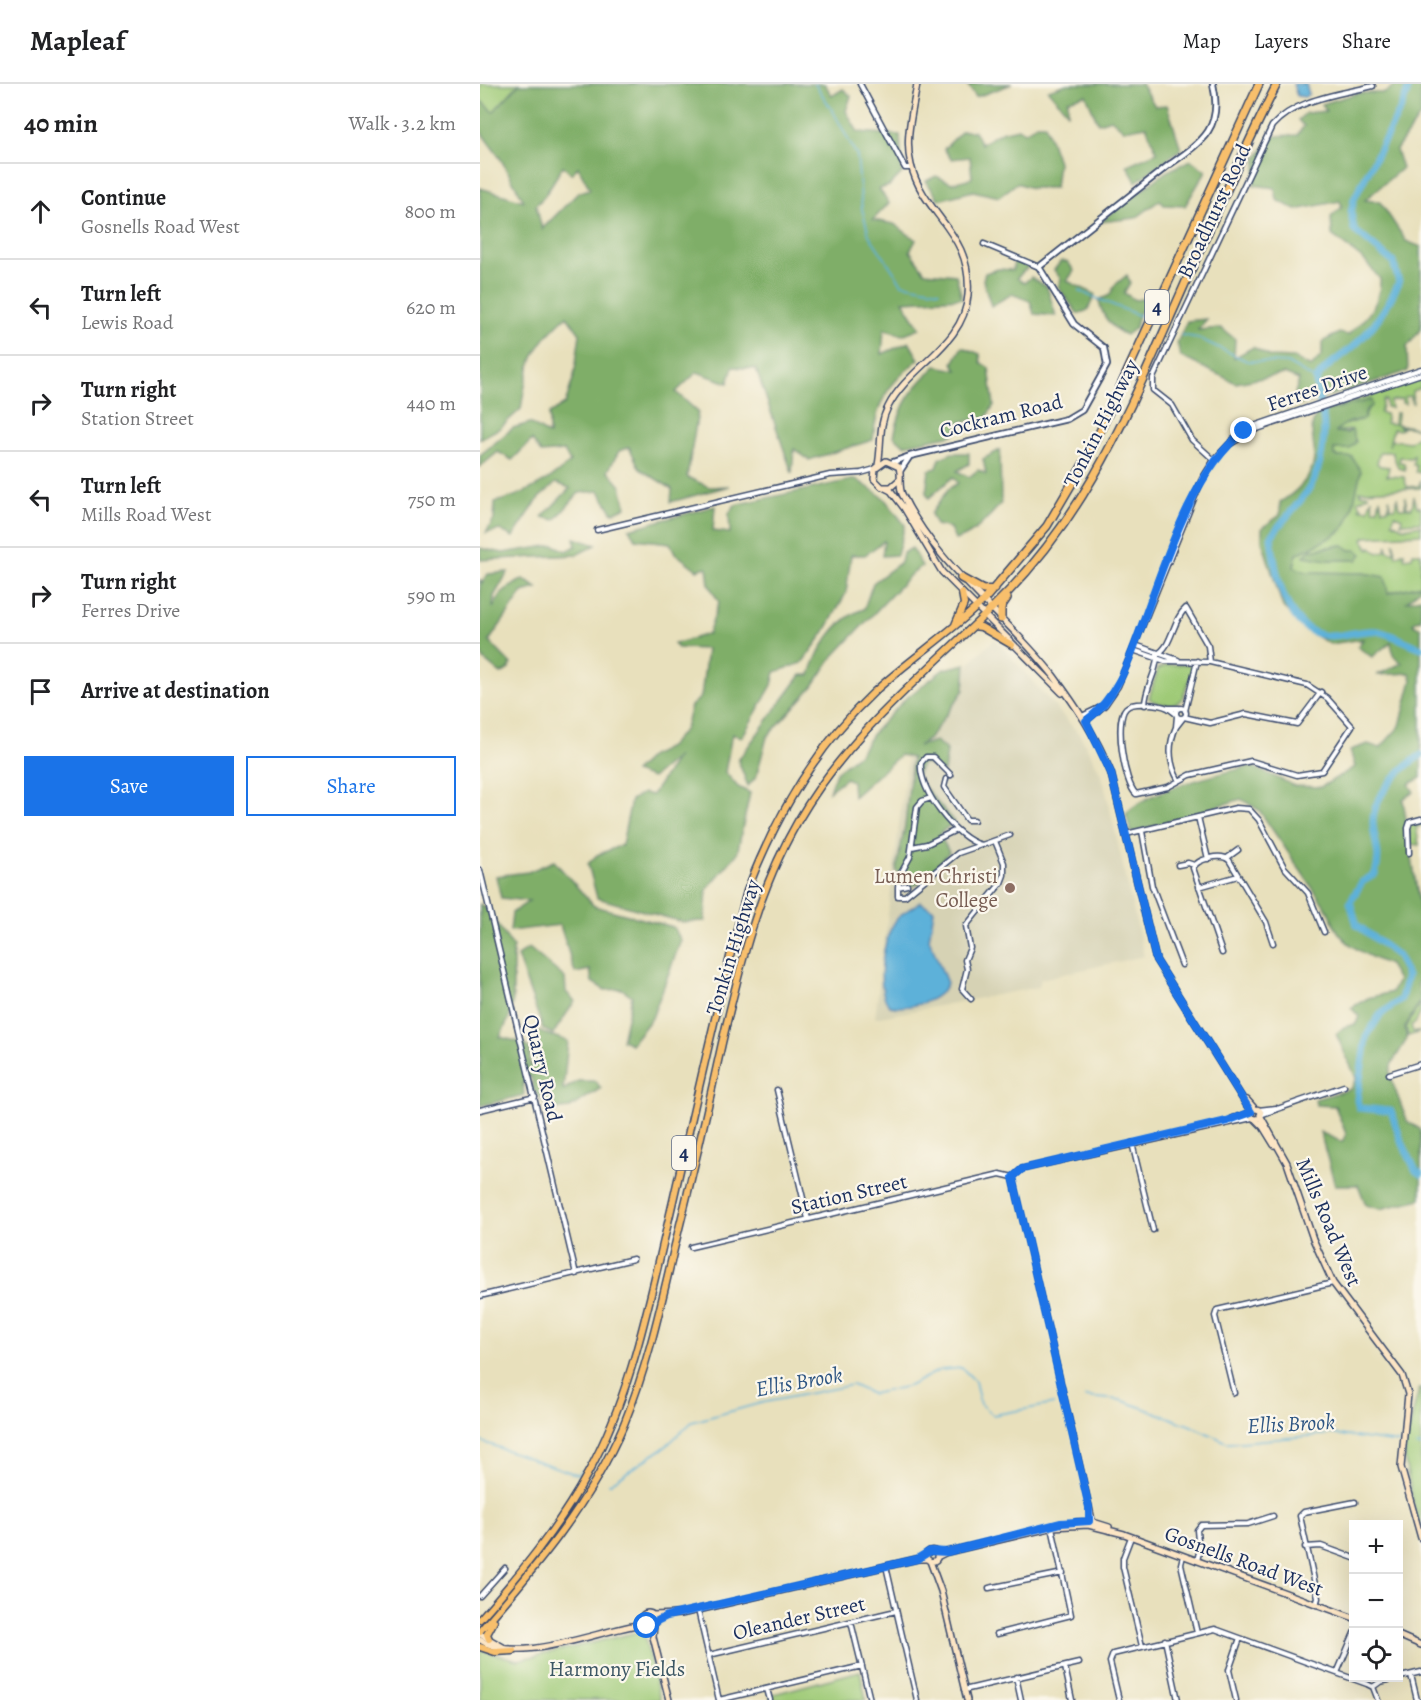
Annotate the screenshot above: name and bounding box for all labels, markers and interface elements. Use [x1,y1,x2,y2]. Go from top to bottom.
text: Mapleaf [30,22,125,60]
text: Map [1182,27,1221,55]
text: Layers [1254,27,1309,55]
text: Share [1342,27,1391,55]
text: 40 min [24,106,98,141]
text: Walk · 3.2 km [348,110,456,137]
street label: Broadhurst Road [1171,138,1258,283]
text: Continue [81,183,166,213]
icon: ahead [24,195,57,228]
text: 800 m [404,198,456,225]
text: Gosnells Road West [81,213,240,240]
text: Turn left [81,279,161,309]
road number: 4 [1145,290,1169,324]
icon: left [24,291,57,324]
text: 620 m [406,294,456,321]
text: Lewis Road [81,309,173,336]
street label: Tonkin Highway [1057,354,1146,492]
street label: Ferres Drive [1263,358,1371,418]
text: Turn right [81,375,177,405]
icon: right [24,387,57,420]
street label: Cockram Road [937,387,1066,445]
text: 440 m [407,390,456,417]
text: Station Street [81,405,194,432]
route end [1230,417,1256,443]
text: Turn left [81,471,161,501]
icon: left [24,483,57,516]
text: 750 m [408,486,456,513]
text: Mills Road West [81,501,211,528]
text: Turn right [81,567,177,597]
icon: right [24,579,57,612]
text: 590 m [407,582,456,609]
text: Ferres Drive [81,597,180,624]
icon: arrive [24,675,57,708]
text: Arrive at destination [81,676,270,706]
button: Save [24,756,234,816]
button: Share [246,756,456,816]
place label: Lumen Christi College [874,862,998,914]
street label: Tonkin Highway [699,875,767,1018]
marker: Lumen Christi College [1003,881,1017,895]
street label: Quarry Road [517,1012,569,1125]
road number: 4 [672,1136,696,1170]
street label: Mills Road West [1289,1153,1369,1291]
street label: Station Street [788,1167,910,1221]
water label: Ellis Brook [753,1360,845,1404]
water label: Ellis Brook [1246,1407,1336,1441]
street label: Gosnells Road West [1161,1519,1327,1603]
map controls [1349,1520,1403,1682]
button: + [1349,1520,1403,1574]
button: − [1349,1574,1403,1628]
street label: Oleander Street [730,1589,868,1647]
route start [633,1612,659,1638]
button: locate [1349,1628,1403,1682]
park label: Harmony Fields [549,1655,685,1683]

